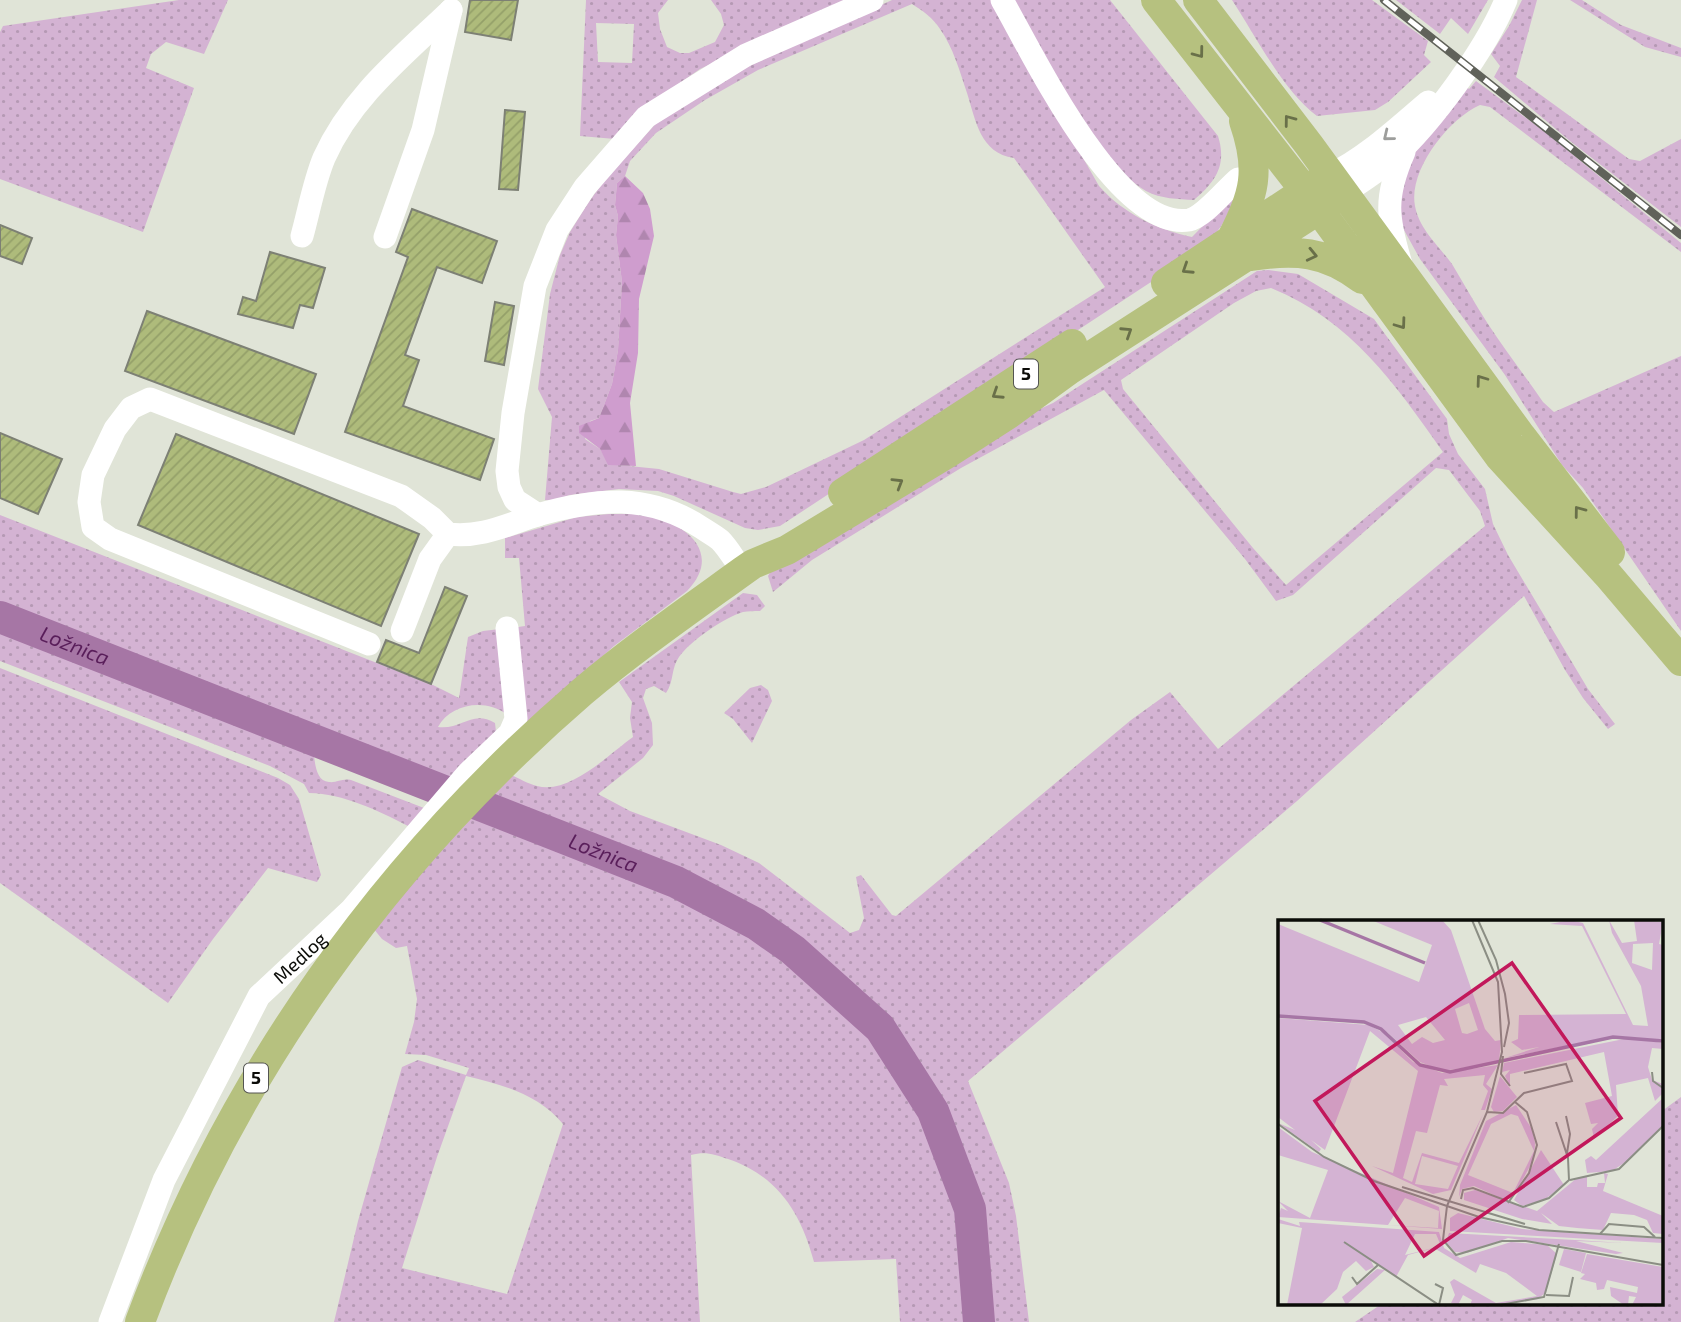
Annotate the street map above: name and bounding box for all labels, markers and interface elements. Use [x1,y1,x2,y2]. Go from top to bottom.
one-way arrow [1190,45,1203,58]
one-way arrow [1285,115,1298,128]
one-way arrow [1384,128,1397,140]
one-way arrow [1305,246,1317,261]
one-way arrow [1182,260,1195,273]
one-way arrow [1393,316,1406,329]
one-way arrow [1119,328,1132,341]
road number: 5 [1014,360,1038,388]
one-way arrow [1477,376,1489,388]
one-way arrow [992,385,1005,398]
one-way arrow [890,478,903,491]
one-way arrow [1575,507,1587,519]
water label: Ložnica [37,620,113,670]
water label: Ložnica [566,827,642,877]
inset map [1278,920,1664,1304]
street label: Medlog [268,927,331,988]
road number: 5 [244,1064,268,1092]

